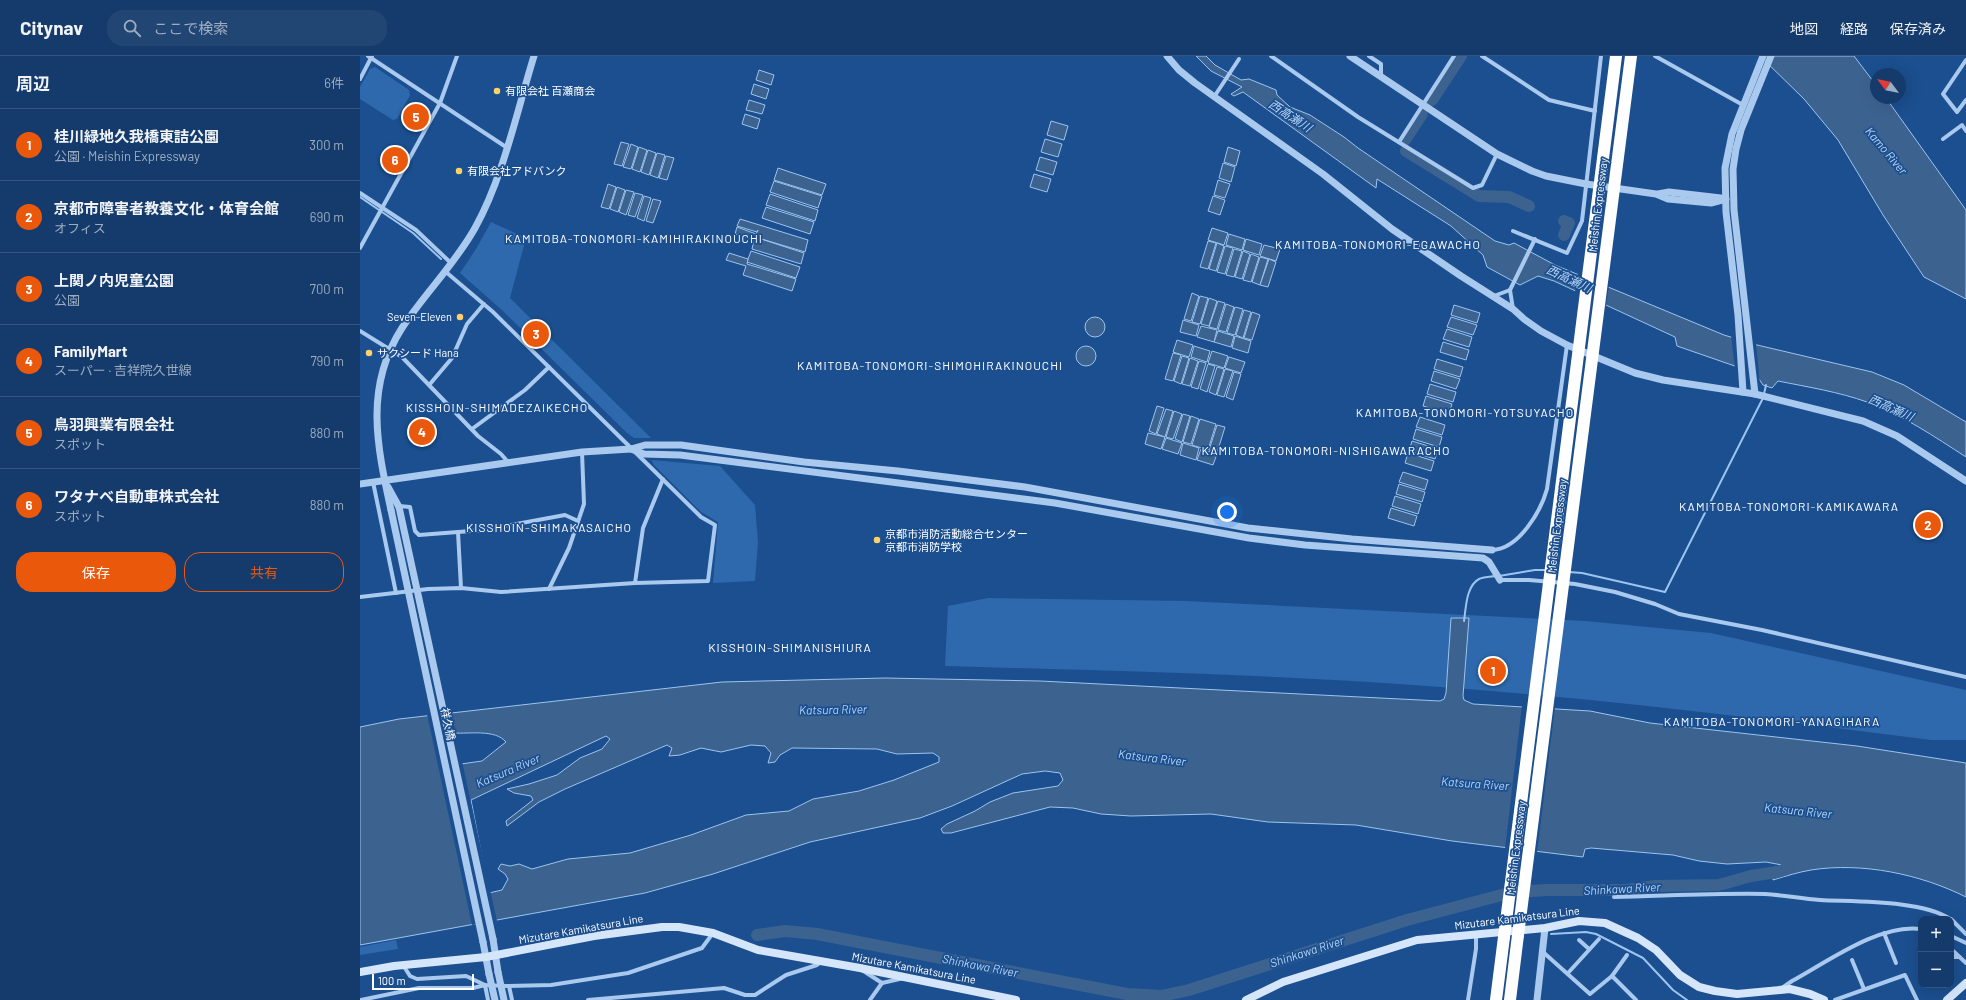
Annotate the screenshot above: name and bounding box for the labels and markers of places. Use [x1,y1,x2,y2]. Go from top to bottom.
place label: 有限会社 百瀬商会 [505,84,595,97]
marker: 有限会社 百瀬商会 [492,86,502,96]
pin: 5 [403,102,429,132]
pin: 6 [382,145,408,175]
place label: 有限会社アドバンク [467,164,567,177]
marker: 有限会社アドバンク [454,166,464,176]
place label: Seven-Eleven [387,310,452,323]
marker: Seven-Eleven [455,312,465,322]
pin: 3 [523,319,549,349]
place label: サクシード Hana [377,346,459,359]
marker: サクシード Hana [364,348,374,358]
pin: 4 [409,417,435,447]
pin: 2 [1915,510,1941,540]
place label: 京都市消防活動総合センター 京都市消防学校 [885,527,1028,553]
marker: 京都市消防活動総合センター 京都市消防学校 [872,535,882,545]
pin: 1 [1480,656,1506,686]

